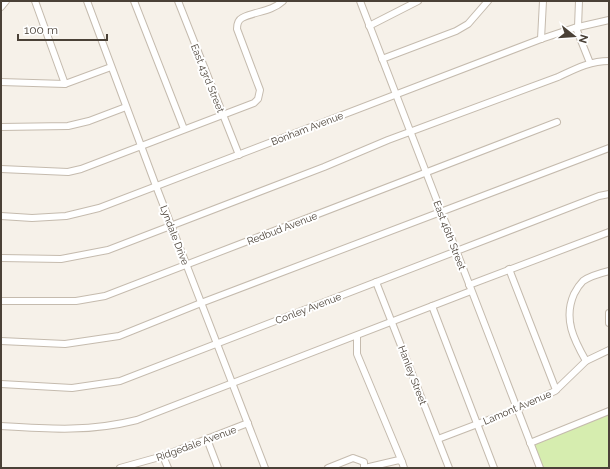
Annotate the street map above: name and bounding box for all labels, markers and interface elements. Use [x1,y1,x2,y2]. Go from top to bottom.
scale bar [18,16,107,42]
north arrow [554,16,594,56]
text: 100 m [24,23,58,37]
text: N [576,33,591,45]
street label: East 43rd Street [189,42,227,115]
street label: Bonham Avenue [270,110,345,147]
street label: East 46th Street [431,199,468,272]
street label: Lyndale Drive [158,204,191,267]
street label: Redbud Avenue [246,210,319,247]
street label: Conley Avenue [274,291,343,326]
street label: Hanley Street [396,344,429,407]
street label: Lamont Avenue [481,388,553,427]
street label: Ridgedale Avenue [155,424,238,463]

